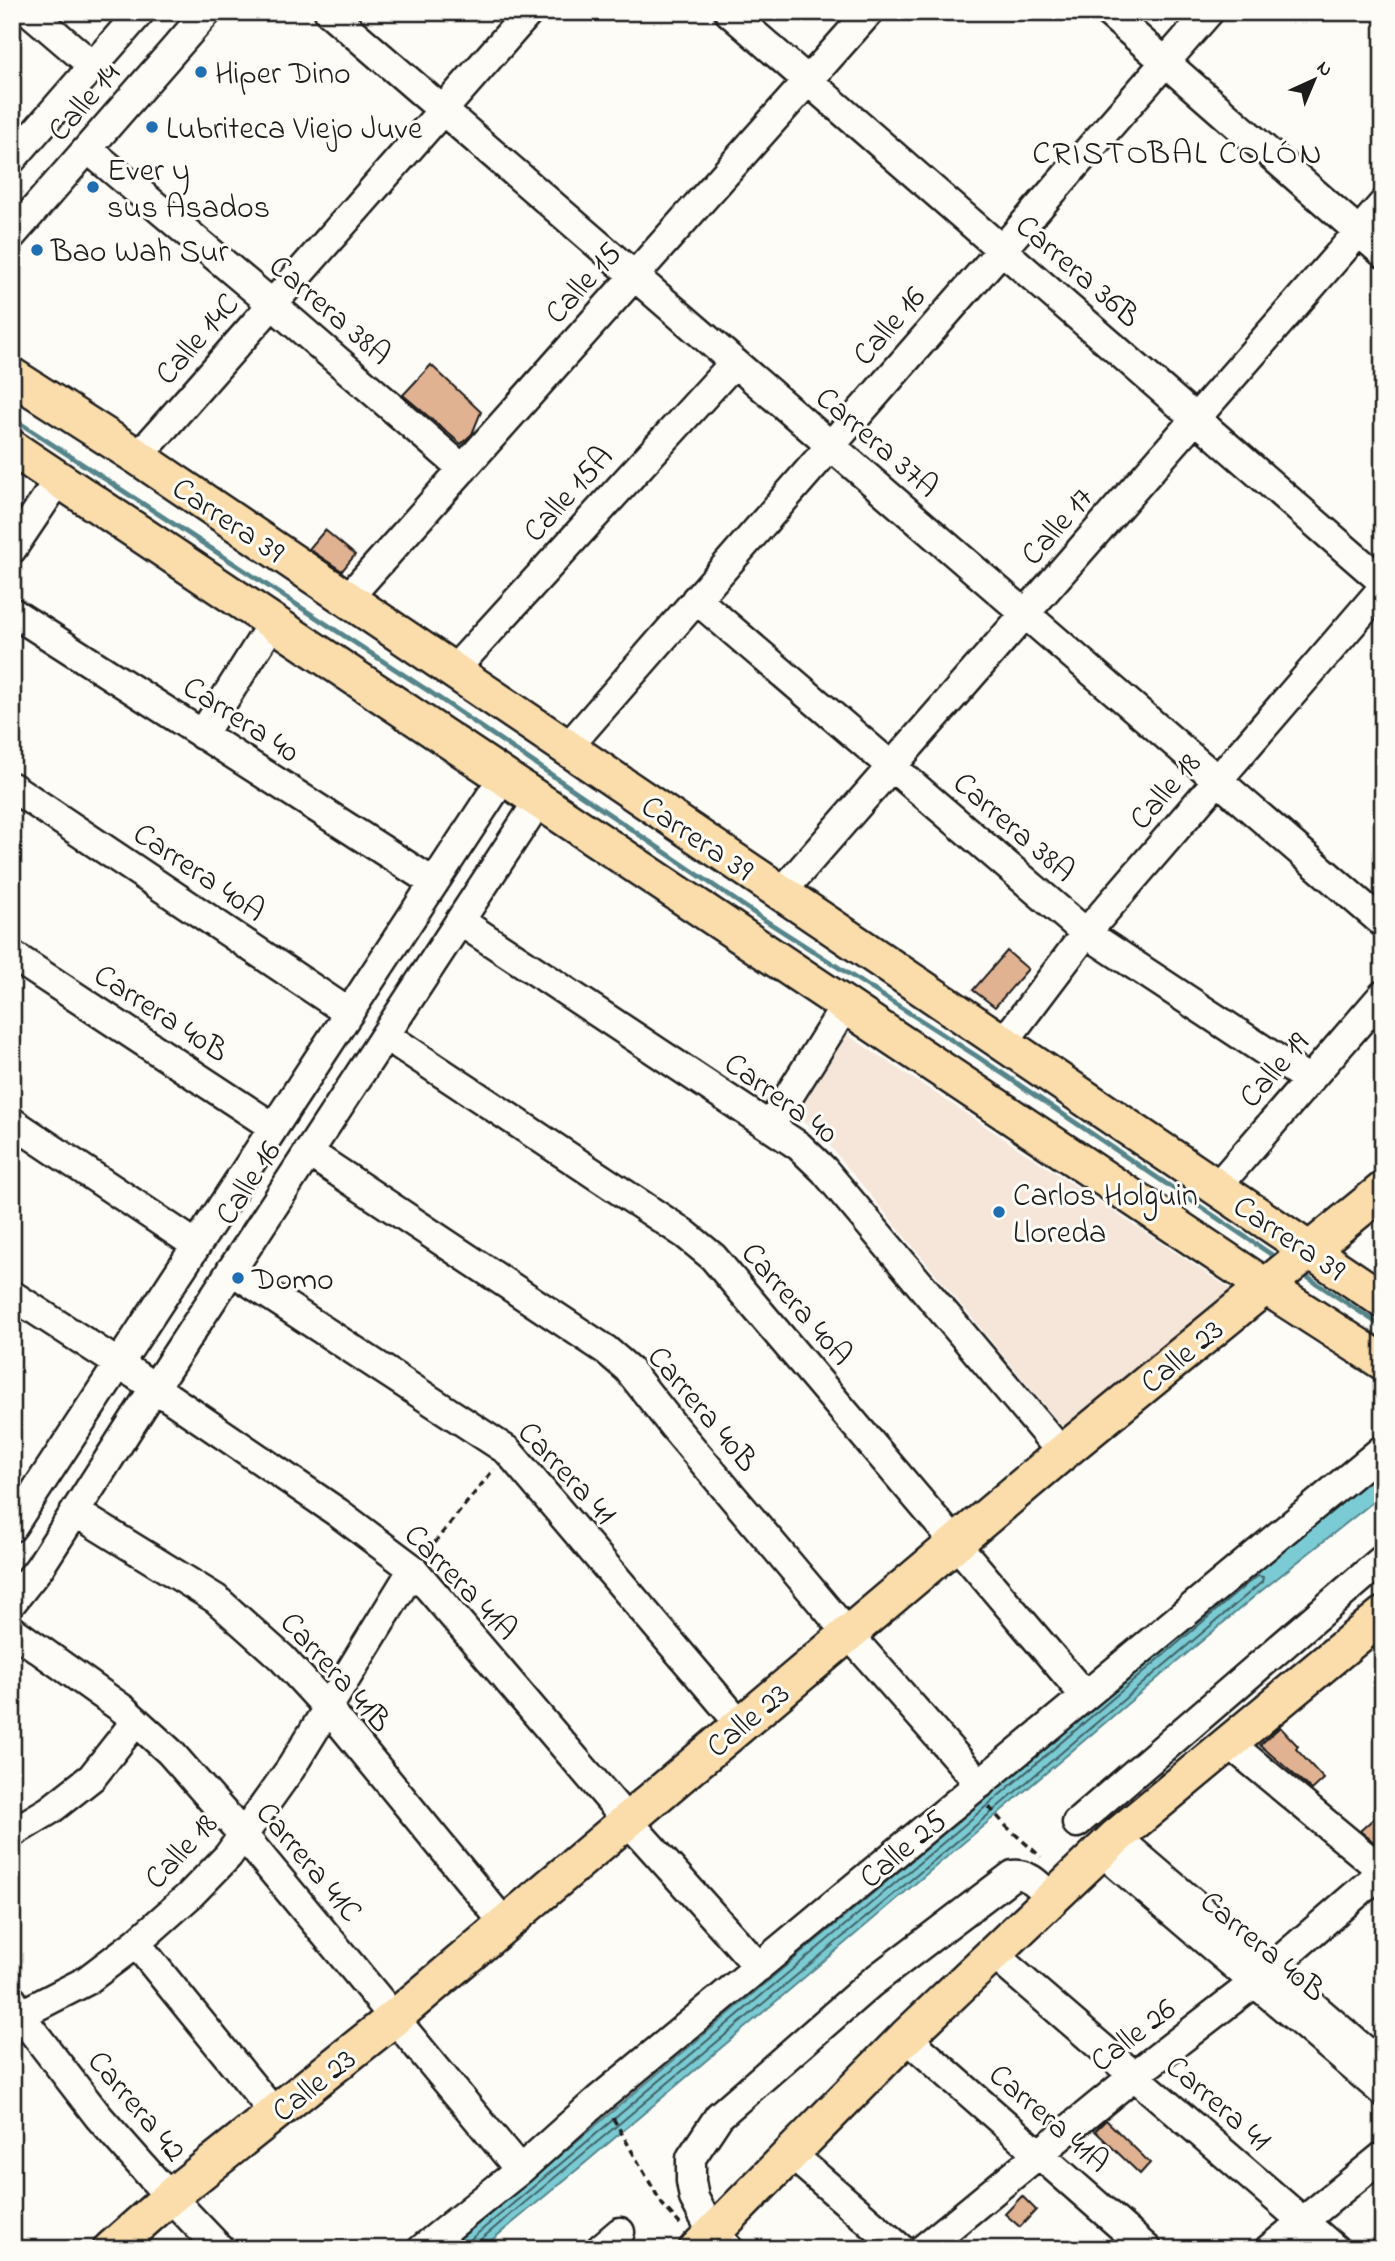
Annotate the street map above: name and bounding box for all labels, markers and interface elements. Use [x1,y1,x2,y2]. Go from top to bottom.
north arrow [1280,46,1350,116]
place label: Hiper Dino [215,52,351,99]
street label: Calle 14 [38,53,133,153]
text: N [1310,55,1338,84]
marker: Hiper Dino [193,64,209,80]
place label: Lubriteca Viejo Juve [166,107,423,154]
marker: Lubriteca Viejo Juve [144,119,160,135]
district label: CRISTOBAL COLÓN [1032,131,1324,179]
place label: Ever y sus Asados [107,149,270,233]
marker: Ever y sus Asados [85,179,101,195]
street label: Carrera 36B [1004,205,1150,341]
place label: Bao Wah Sur [50,230,228,277]
street label: Calle 15 [535,233,634,336]
marker: Bao Wah Sur [29,242,45,258]
street label: Carrera 38A [257,245,400,378]
street label: Calle 16 [843,277,939,378]
street label: Calle 14C [145,284,252,397]
street label: Carrera 37A [804,377,948,511]
street label: Calle 15A [513,436,626,554]
street label: Carrera 39 [161,467,293,577]
street label: Calle 17 [1011,477,1106,577]
street label: Carrera 40 [172,665,308,776]
street label: Calle 18 [1119,743,1214,842]
street label: Carrera 38A [941,762,1084,895]
street label: Carrera 39 [630,785,762,895]
street label: Carrera 40A [122,812,274,936]
street label: Carrera 40B [83,954,237,1076]
street label: Calle 19 [1229,1022,1322,1120]
street label: Carrera 40 [713,1042,847,1157]
street label: Calle 16 [205,1132,295,1235]
place label: Carlos Holguin Lloreda [1013,1174,1198,1258]
street label: Carrera 39 [1222,1185,1354,1295]
marker: Carlos Holguin Lloreda [991,1204,1007,1220]
street label: Carrera 40A [728,1233,863,1378]
place label: Domo [251,1258,334,1305]
marker: Domo [230,1270,246,1286]
street label: Calle 23 [1131,1308,1236,1407]
street label: Carrera 40B [634,1337,768,1484]
street label: Carrera 41 [505,1412,626,1537]
street label: Carrera 41A [391,1514,528,1653]
street label: Carrera 41B [267,1602,402,1744]
street label: Calle 23 [697,1672,802,1771]
street label: Carrera 41C [243,1793,372,1934]
street label: Calle 25 [850,1800,958,1902]
street label: Calle 18 [135,1803,230,1901]
street label: Carrera 40B [1188,1881,1335,2015]
street label: Calle 26 [1081,1988,1187,2085]
street label: Calle 23 [263,2038,368,2136]
street label: Carrera 42 [74,2041,196,2173]
street label: Carrera 41 [1153,2045,1280,2164]
street label: Carrera 41A [977,2054,1119,2186]

